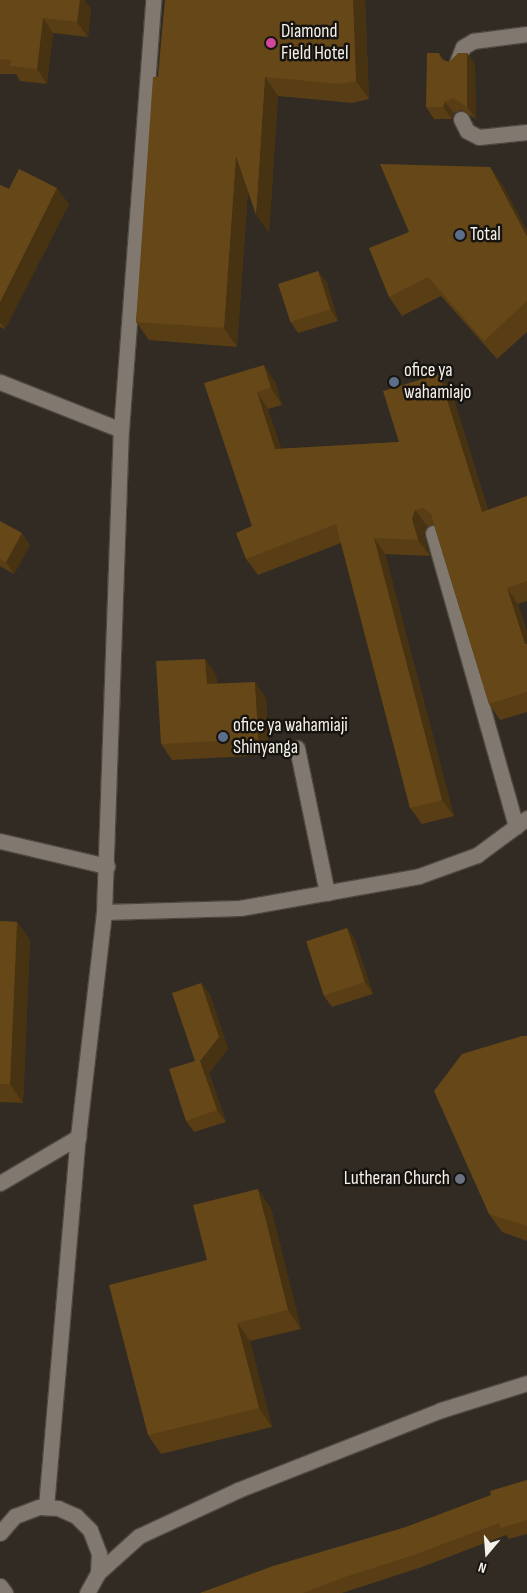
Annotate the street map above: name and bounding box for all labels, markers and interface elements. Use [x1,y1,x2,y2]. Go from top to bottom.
place label: Diamond Field Hotel [281,21,348,65]
marker: Diamond Field Hotel [265,37,277,49]
place label: Total [470,224,501,246]
marker: Total [454,229,466,241]
place label: ofice ya wahamiajo [404,360,472,404]
marker: ofice ya wahamiajo [388,376,400,388]
place label: ofice ya wahamiaji Shinyanga [233,715,348,759]
marker: ofice ya wahamiaji Shinyanga [217,731,229,743]
place label: Lutheran Church [344,1168,450,1190]
marker: Lutheran Church [454,1173,466,1185]
north arrow [462,1528,512,1578]
text: N [476,1559,488,1577]

